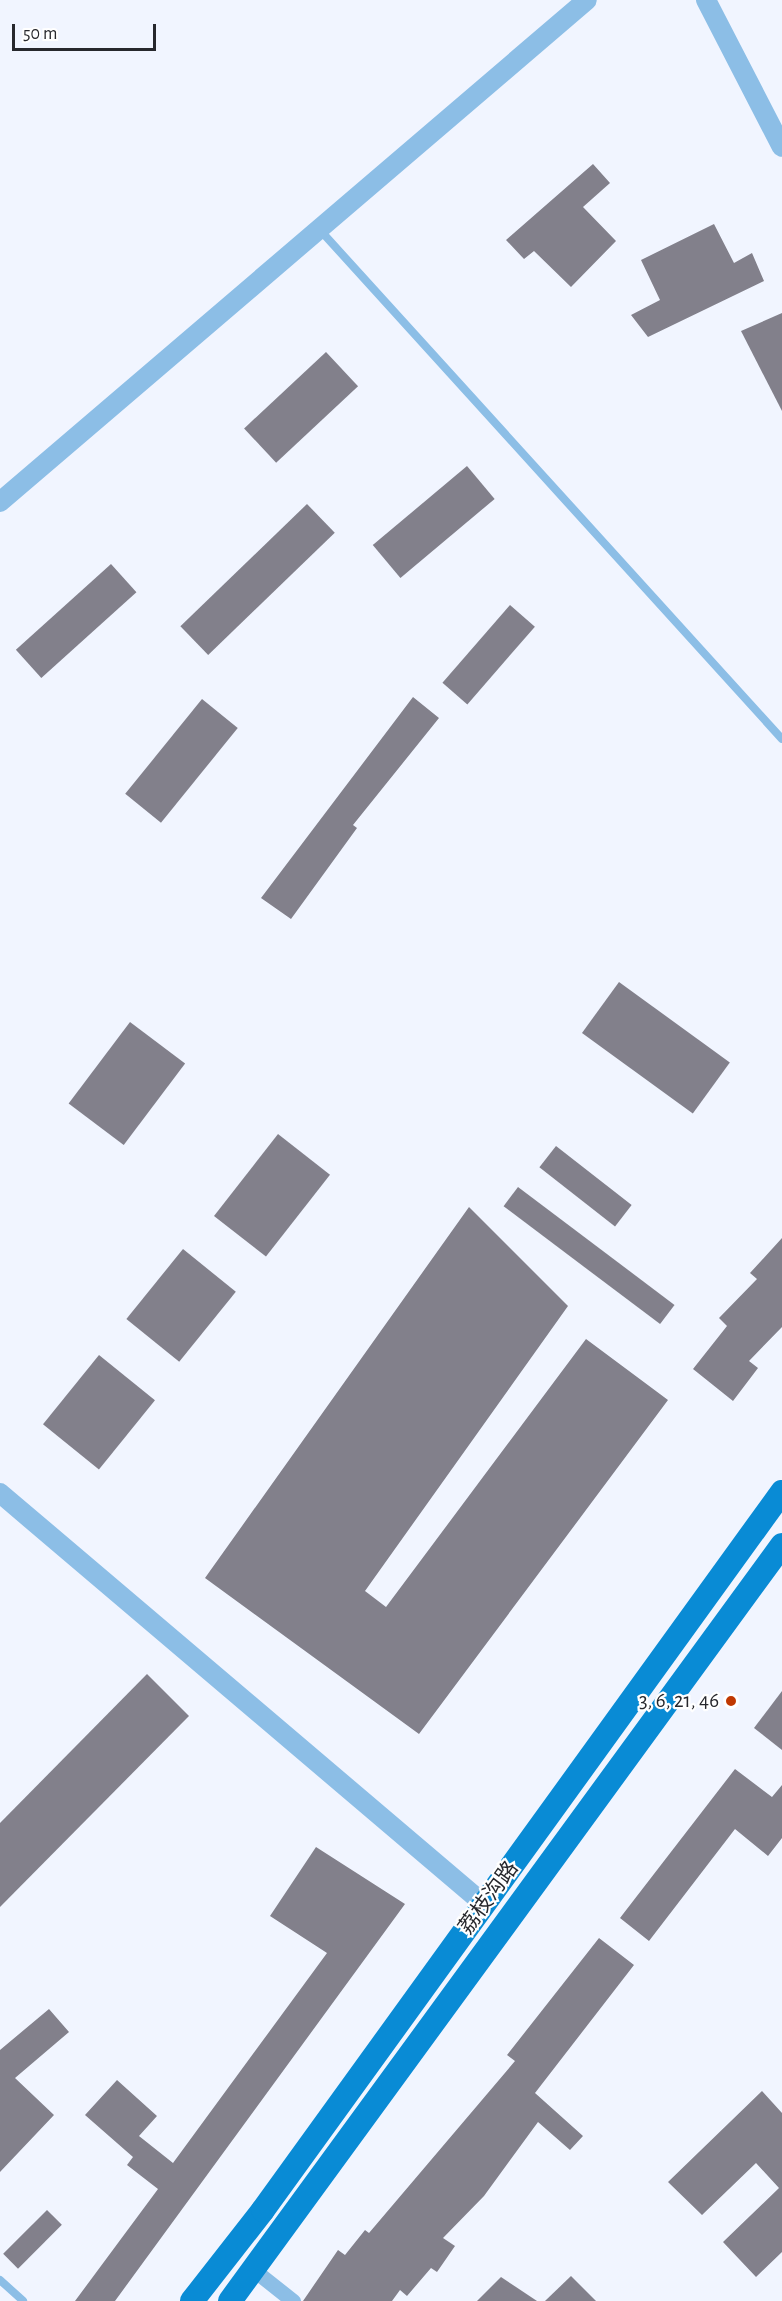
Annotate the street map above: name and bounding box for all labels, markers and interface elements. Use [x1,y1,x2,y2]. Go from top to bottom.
scale bar [15,12,159,50]
text: 50 m [23,25,57,43]
place label: 3, 6, 21, 46 [639,1688,719,1714]
marker: 3, 6, 21, 46 [724,1694,738,1708]
street label: 荔枝沟路 [454,1857,524,1939]

